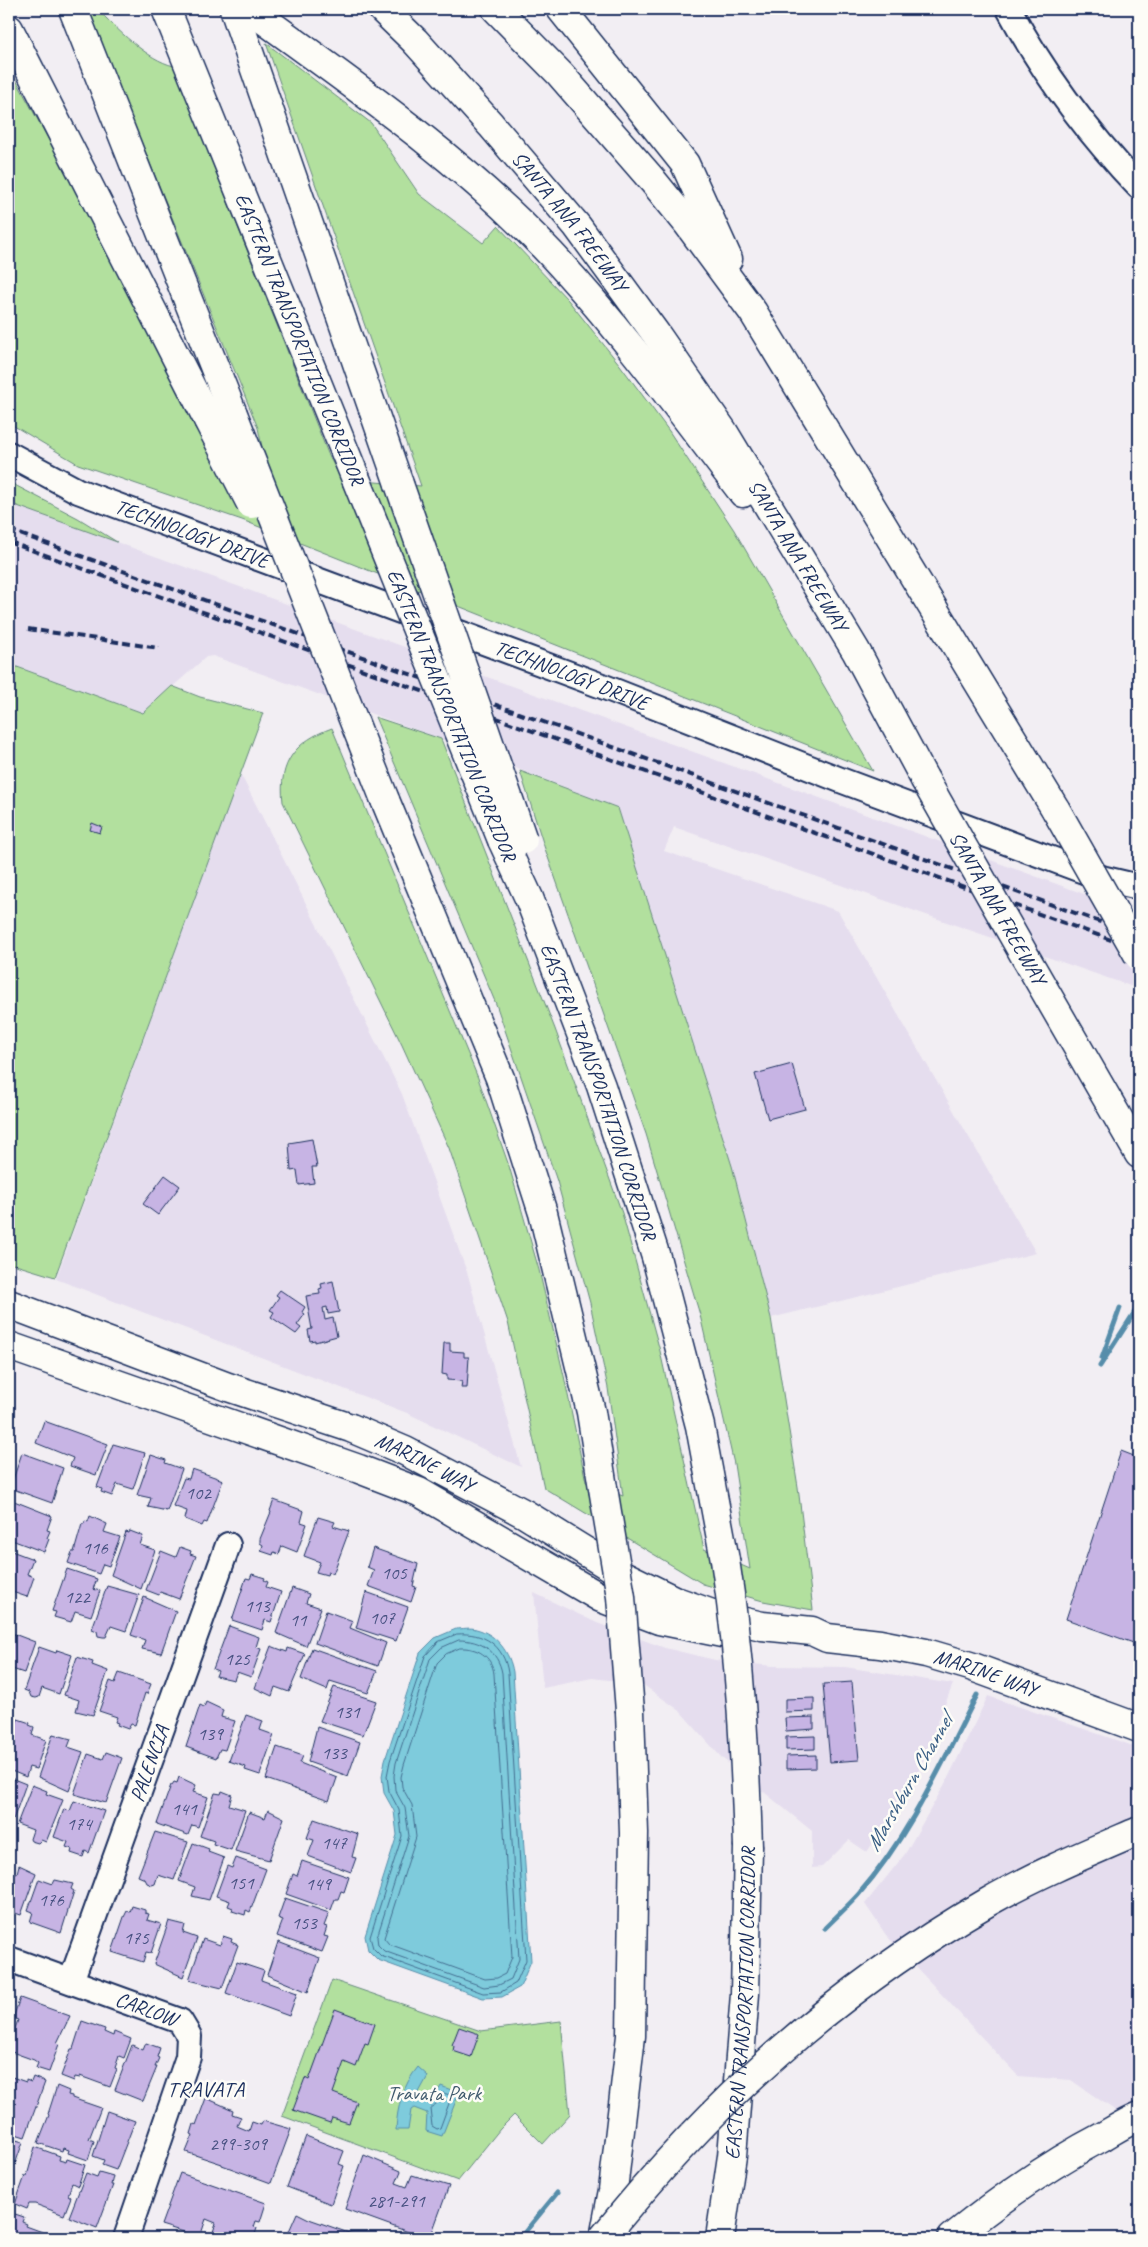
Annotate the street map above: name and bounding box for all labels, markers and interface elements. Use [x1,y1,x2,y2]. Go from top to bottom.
street label: SANTA ANA FREEWAY [506,146,636,300]
street label: EASTERN TRANSPORTATION CORRIDOR [229,189,371,490]
street label: SANTA ANA FREEWAY [742,475,856,639]
street label: TECHNOLOGY DRIVE [111,493,275,575]
street label: EASTERN TRANSPORTATION CORRIDOR [381,565,523,866]
street label: TECHNOLOGY DRIVE [491,634,655,717]
street label: SANTA ANA FREEWAY [944,827,1054,992]
street label: EASTERN TRANSPORTATION CORRIDOR [535,940,663,1245]
street label: MARINE WAY [371,1427,482,1500]
house number: 102 [185,1481,212,1505]
house number: 116 [82,1536,109,1560]
house number: 105 [381,1561,408,1585]
house number: 122 [64,1585,91,1609]
house number: 113 [244,1594,271,1618]
house number: 107 [369,1606,396,1630]
house number: 11 [289,1608,308,1632]
street label: MARINE WAY [931,1643,1044,1704]
house number: 125 [224,1647,251,1671]
house number: 131 [334,1700,361,1724]
water label: Marshburn Channel [859,1704,963,1856]
street label: PALENCIA [124,1721,175,1805]
house number: 139 [197,1722,224,1746]
house number: 133 [321,1741,348,1765]
house number: 141 [171,1797,198,1821]
house number: 174 [66,1812,94,1836]
house number: 147 [321,1831,348,1855]
street label: EASTERN TRANSPORTATION CORRIDOR [719,1845,761,2160]
house number: 151 [228,1871,255,1895]
house number: 149 [305,1872,332,1896]
house number: 176 [38,1888,65,1912]
house number: 153 [291,1911,318,1935]
house number: 175 [123,1926,150,1950]
street label: CARLOW [112,1986,184,2033]
district label: TRAVATA [167,2075,245,2103]
park label: Travata Park [387,2080,482,2106]
house number: 299-309 [209,2132,268,2156]
house number: 281-291 [367,2189,426,2213]

